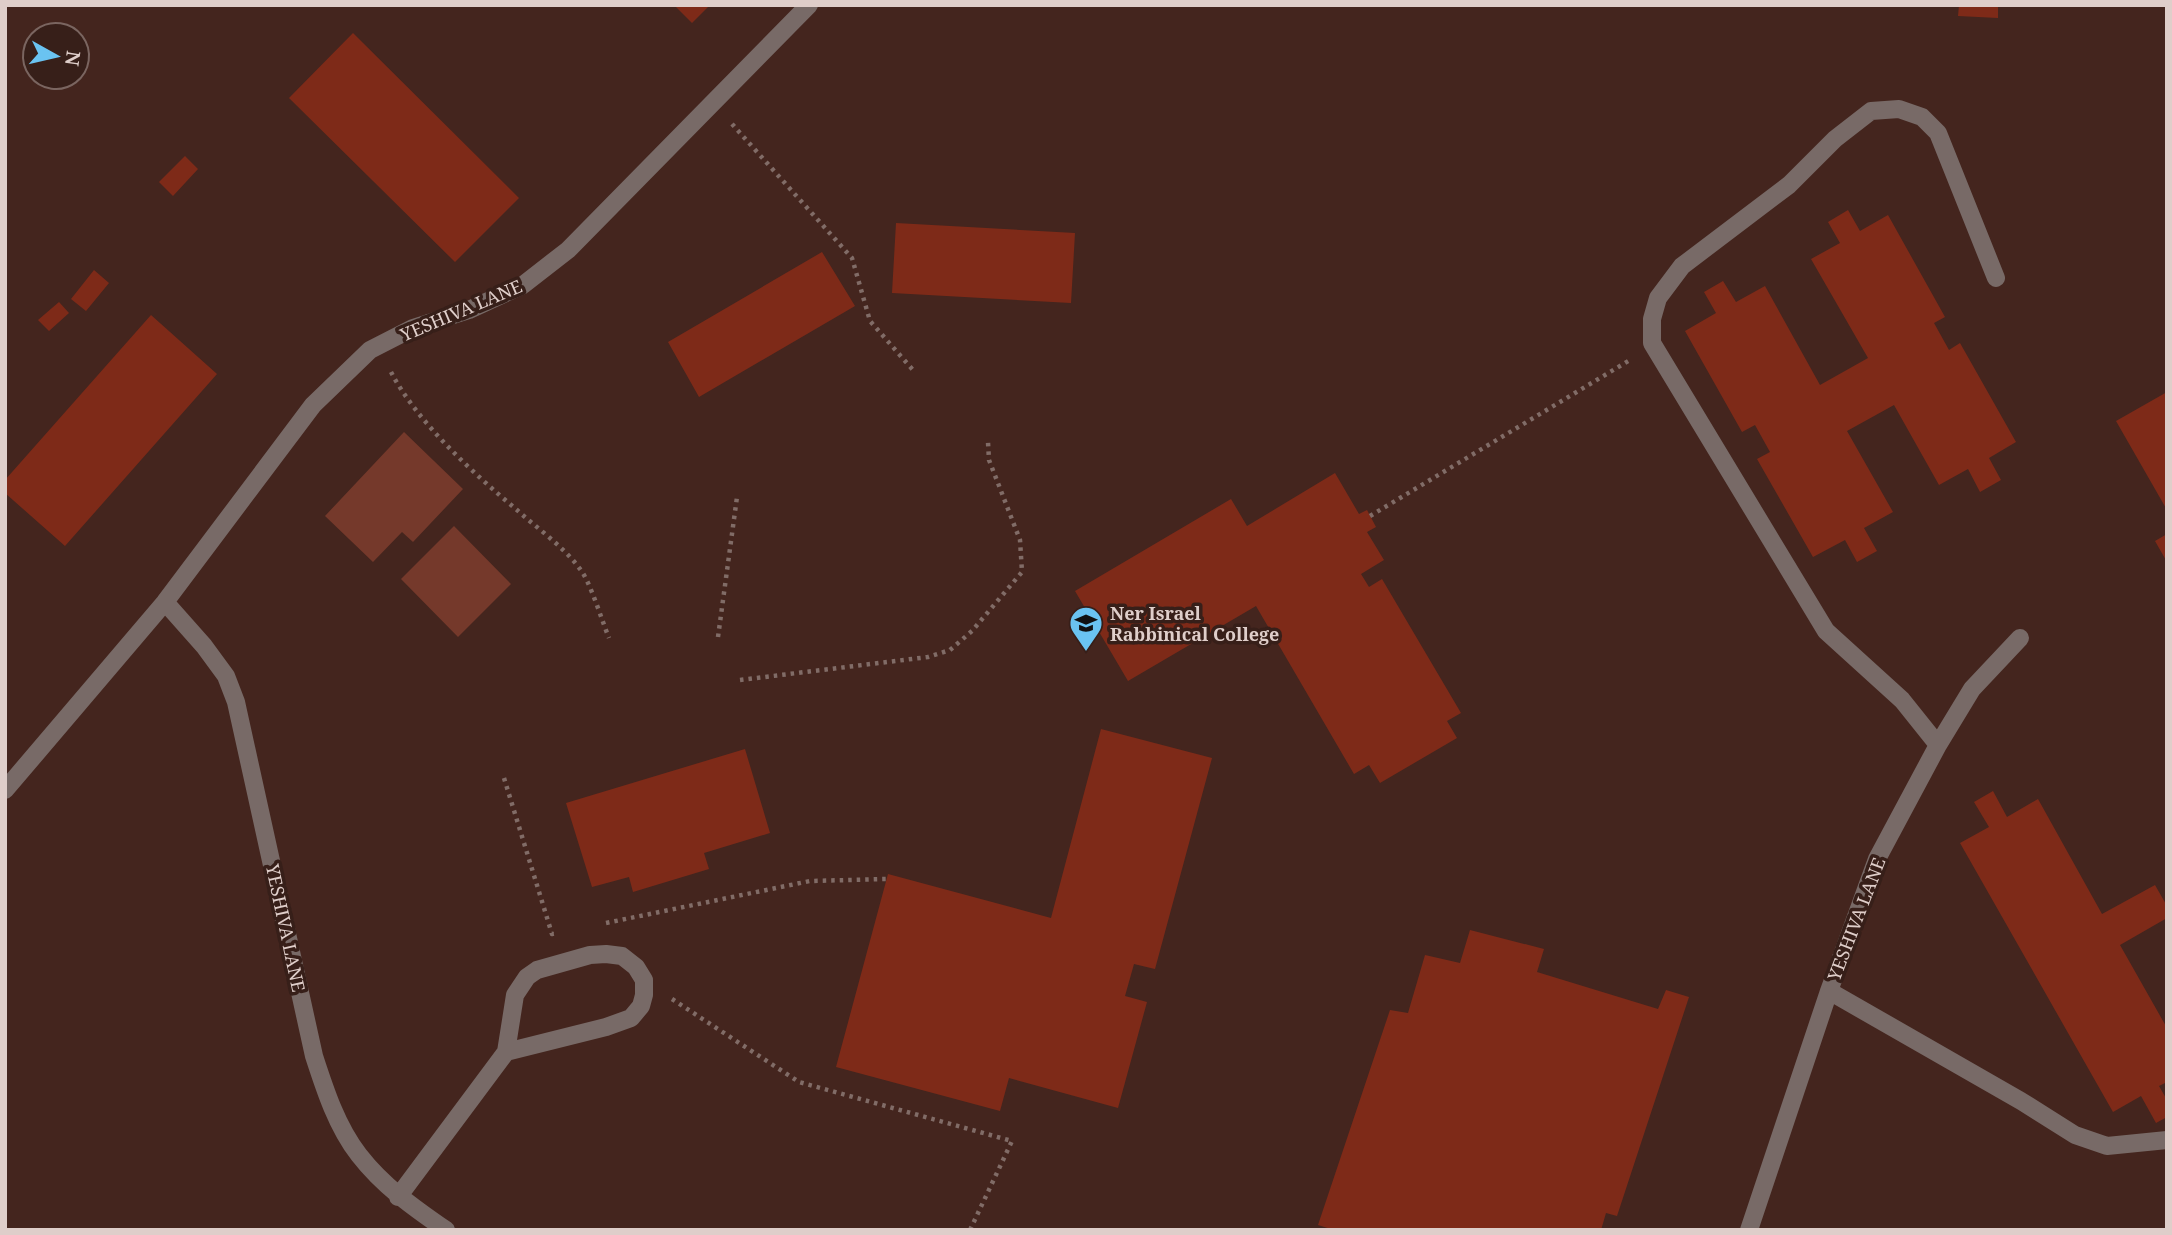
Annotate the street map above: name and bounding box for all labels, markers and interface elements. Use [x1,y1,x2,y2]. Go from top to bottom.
north arrow [21,21,91,91]
text: N [59,49,87,68]
street label: YESHIVA LANE [396,274,526,347]
place label: Ner Israel Rabbinical College [1110,601,1279,646]
school or university icon: Ner Israel Rabbinical College [1067,604,1105,653]
street label: YESHIVA LANE [1821,854,1891,985]
street label: YESHIVA LANE [261,861,311,994]

